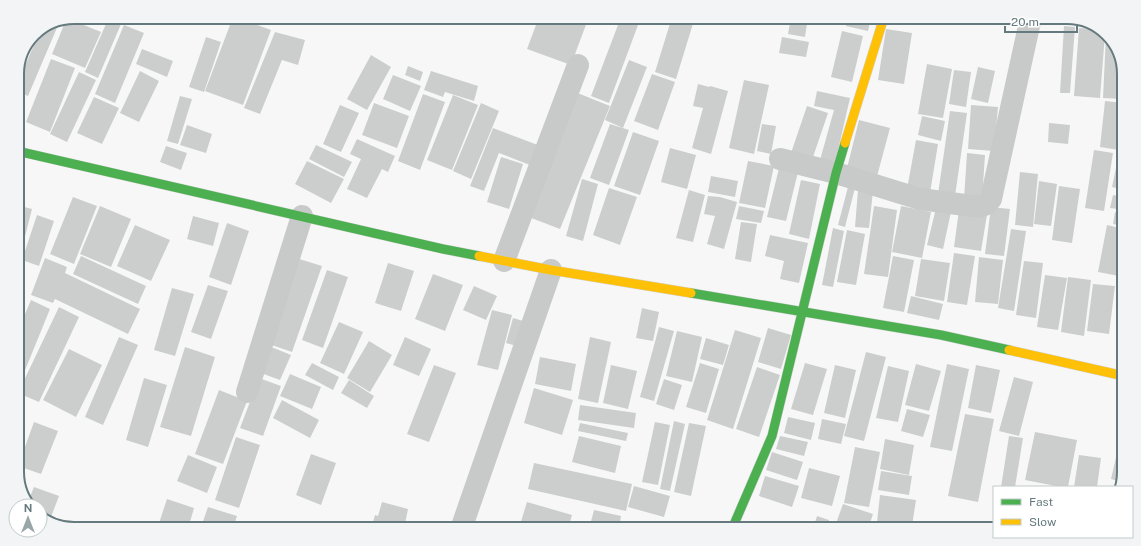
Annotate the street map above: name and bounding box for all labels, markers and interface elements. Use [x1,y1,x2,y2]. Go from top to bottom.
scale bar [1005,8,1077,34]
text: 20 m [1011,15,1039,29]
legend [993,486,1133,538]
text: Fast [1029,495,1054,509]
north arrow [8,498,48,538]
text: N [24,502,32,514]
text: Slow [1029,515,1057,529]

